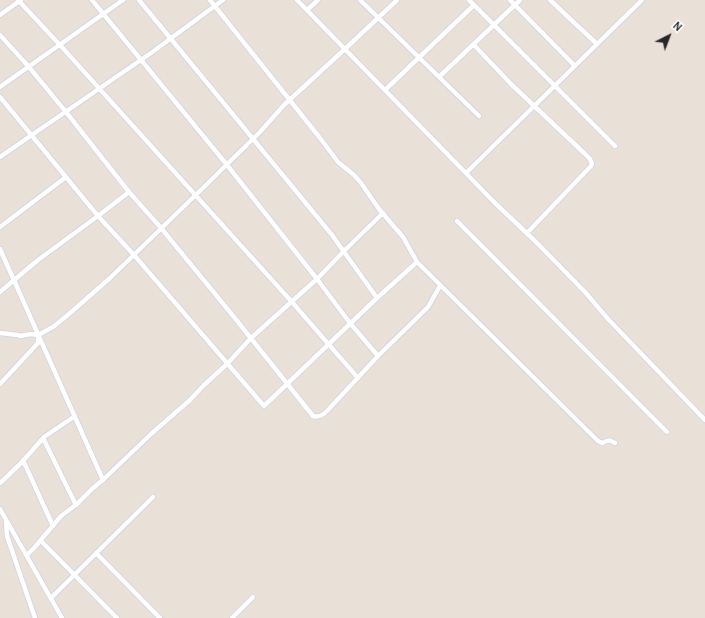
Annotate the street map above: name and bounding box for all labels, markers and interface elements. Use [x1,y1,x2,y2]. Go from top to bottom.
north arrow [649,16,689,56]
text: N [670,19,685,34]

